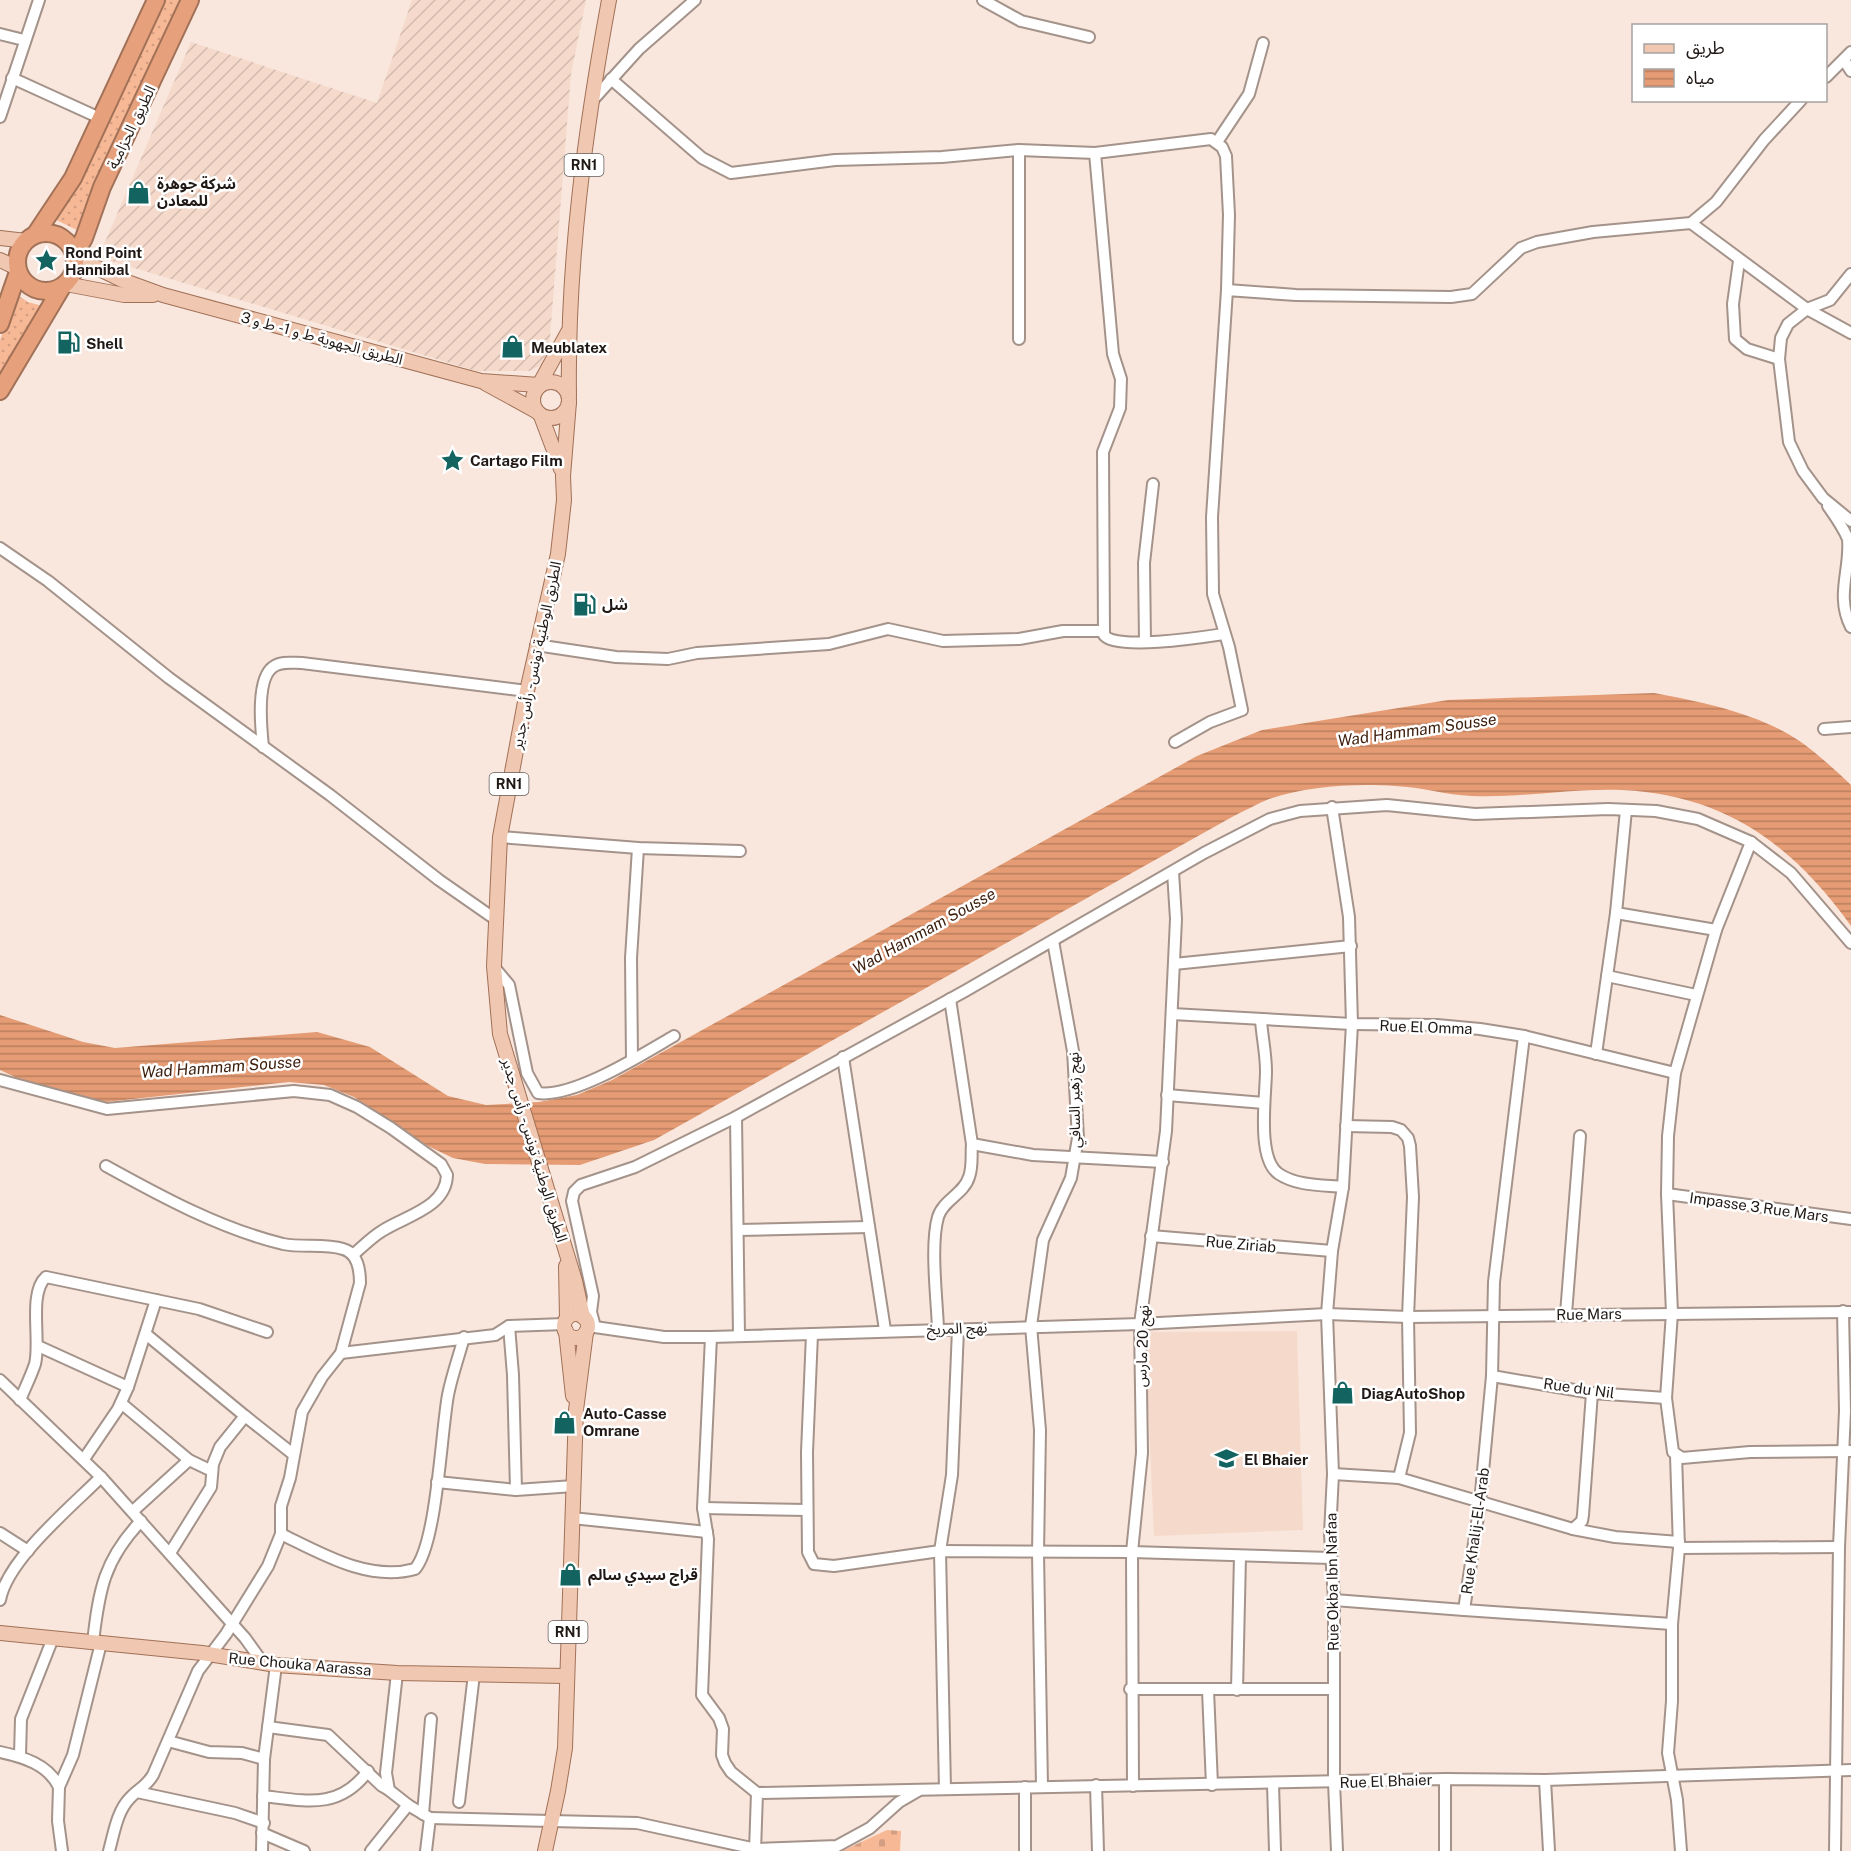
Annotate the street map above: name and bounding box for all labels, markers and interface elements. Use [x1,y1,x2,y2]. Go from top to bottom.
legend [1632,24,1827,102]
text: طريق [1686,37,1725,59]
text: مياه [1686,67,1715,88]
street label: الطريق الحزامية [103,82,160,172]
road number: RN1 [564,154,604,176]
place label: شركة جوهرة للمعادن [157,175,236,209]
shop icon: شركة جوهرة للمعادن [126,179,152,205]
place label: Rond Point Hannibal [65,244,142,278]
place icon: Rond Point Hannibal [34,248,60,274]
street label: الطريق الجهوية ط و 1 - ط و 3 [239,308,405,370]
fuel station icon: Shell [55,330,81,356]
shop icon: Meublatex [500,334,526,360]
place label: Shell [86,335,124,352]
place label: Meublatex [531,339,607,356]
place icon: Cartago Film [439,447,465,473]
place label: Cartago Film [470,452,563,469]
street label: الطريق الوطنية تونس - رأس جدير [508,560,566,752]
fuel station icon: شل [571,591,597,617]
place label: شل [602,596,628,614]
water label: Wad Hammam Sousse [1336,709,1498,751]
road number: RN1 [490,773,528,795]
water label: Wad Hammam Sousse [849,884,999,978]
street label: Rue El Omma [1379,1017,1473,1037]
water label: Wad Hammam Sousse [140,1052,302,1082]
street label: نهج زهير السافي [1065,1052,1087,1148]
street label: الطريق الوطنية تونس - رأس جدير [497,1055,571,1245]
street label: Impasse 3 Rue Mars [1688,1189,1830,1225]
street label: Rue Ziriab [1205,1232,1277,1256]
street label: نهج 20 مارس [1132,1305,1156,1388]
street label: Rue Mars [1556,1305,1622,1323]
street label: نهج المريخ [926,1318,988,1342]
street label: Rue du Nil [1542,1375,1616,1401]
shop icon: DiagAutoShop [1330,1380,1356,1406]
place label: DiagAutoShop [1361,1385,1465,1402]
place label: Auto-Casse Omrane [583,1405,667,1439]
shop icon: Auto-Casse Omrane [552,1409,578,1435]
school or university icon: El Bhaier [1213,1446,1239,1472]
place label: El Bhaier [1244,1451,1308,1468]
street label: Rue Khalij-El-Arab [1458,1466,1492,1595]
street label: Rue Okba Ibn Nafaa [1322,1513,1342,1651]
shop icon: قراج سيدي سالم [557,1561,583,1587]
place label: قراج سيدي سالم [588,1566,698,1586]
road number: RN1 [548,1621,588,1643]
street label: Rue Chouka Aarassa [228,1649,372,1679]
street label: Rue El Bhaier [1339,1771,1433,1791]

